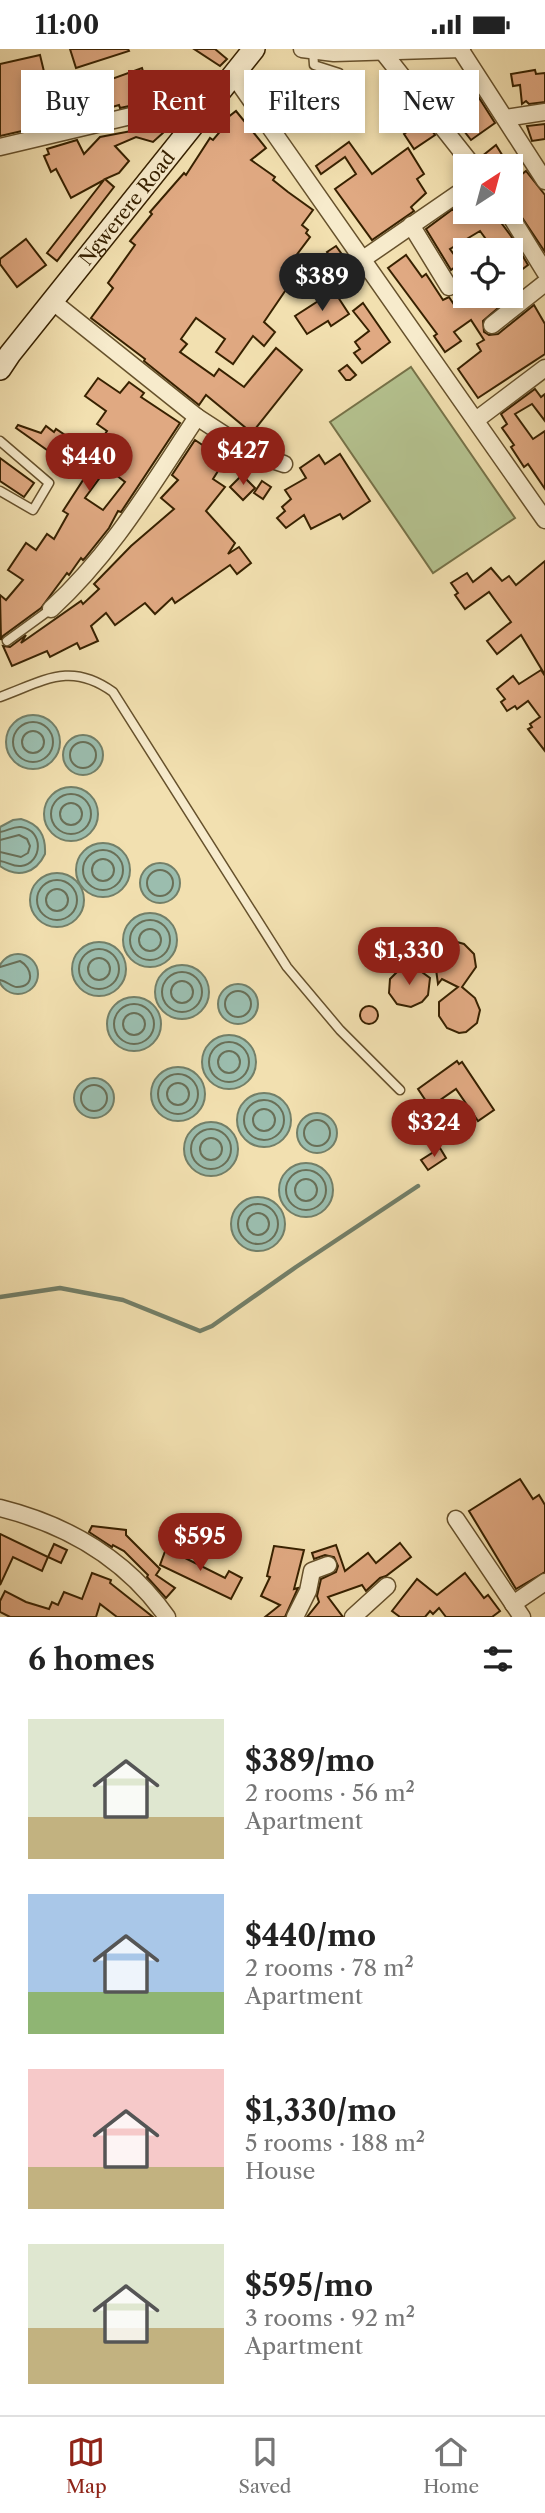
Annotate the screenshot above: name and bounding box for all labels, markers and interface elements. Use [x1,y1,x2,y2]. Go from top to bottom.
text: 11:00 [35,9,99,41]
chip: Buy [21,70,114,133]
chip: Rent [128,70,230,133]
chip: Filters [244,70,365,133]
chip: New [379,70,479,133]
street label: Ngwerere Road [74,146,180,270]
north arrow [453,154,523,224]
map controls [453,154,523,308]
button: locate [453,238,523,308]
pin: $389 [281,253,363,313]
text: $389 [295,262,349,290]
pin: $427 [202,427,284,487]
pin: $440 [48,433,130,493]
text: $427 [217,436,269,464]
text: $440 [62,442,116,470]
pin: $1,330 [352,927,466,987]
text: $1,330 [374,936,444,964]
pin: $324 [393,1099,475,1159]
text: $324 [407,1108,461,1136]
pin: $595 [159,1513,241,1573]
text: $595 [174,1522,226,1550]
icon: filters [479,1640,517,1678]
text: 6 homes [28,1641,155,1678]
text: $389/mo [245,1742,374,1779]
icon: home [84,1747,168,1831]
text: 2 rooms · 56 m² [245,1779,415,1807]
text: Apartment [245,1807,363,1835]
text: $440/mo [245,1917,376,1954]
icon: home [84,1922,168,2006]
text: 2 rooms · 78 m² [245,1954,414,1982]
text: Apartment [245,1982,363,2010]
text: $1,330/mo [245,2092,396,2129]
icon: home [84,2097,168,2181]
text: 5 rooms · 188 m² [245,2129,425,2157]
text: House [245,2157,315,2185]
text: $595/mo [245,2267,373,2304]
icon: home [84,2272,168,2356]
text: 3 rooms · 92 m² [245,2304,415,2332]
text: Apartment [245,2332,363,2360]
tab: Map [66,2433,107,2498]
tab: Saved [239,2433,291,2498]
tab: Home [423,2433,479,2498]

